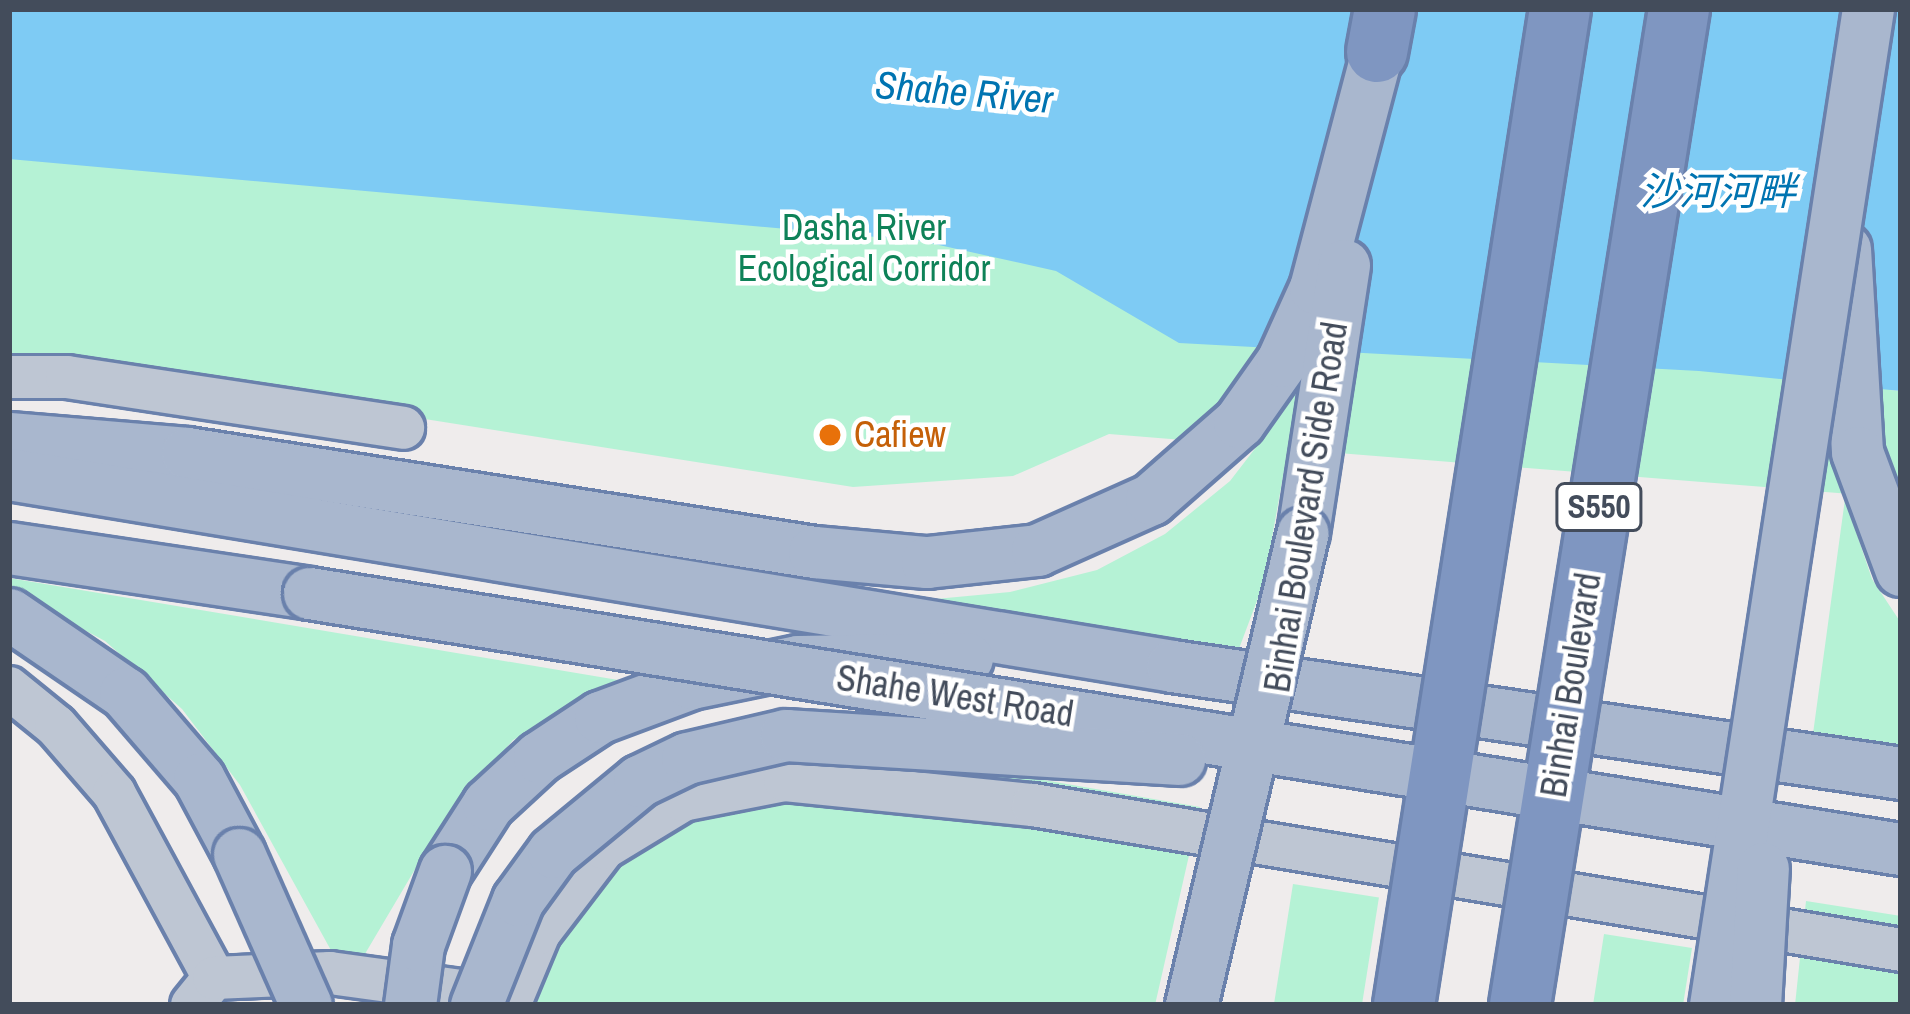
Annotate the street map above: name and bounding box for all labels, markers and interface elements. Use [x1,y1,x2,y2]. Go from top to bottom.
water label: Shahe River [873,61,1055,123]
water label: 沙河河畔 [1640,168,1796,214]
park label: Dasha River Ecological Corridor [738,205,990,290]
street label: Binhai Boulevard Side Road [1255,319,1357,695]
place label: Cafiew [854,413,946,457]
marker: Cafiew [817,422,843,448]
road number: S550 [1554,480,1644,534]
street label: Binhai Boulevard [1532,570,1610,800]
street label: Shahe West Road [834,656,1076,736]

